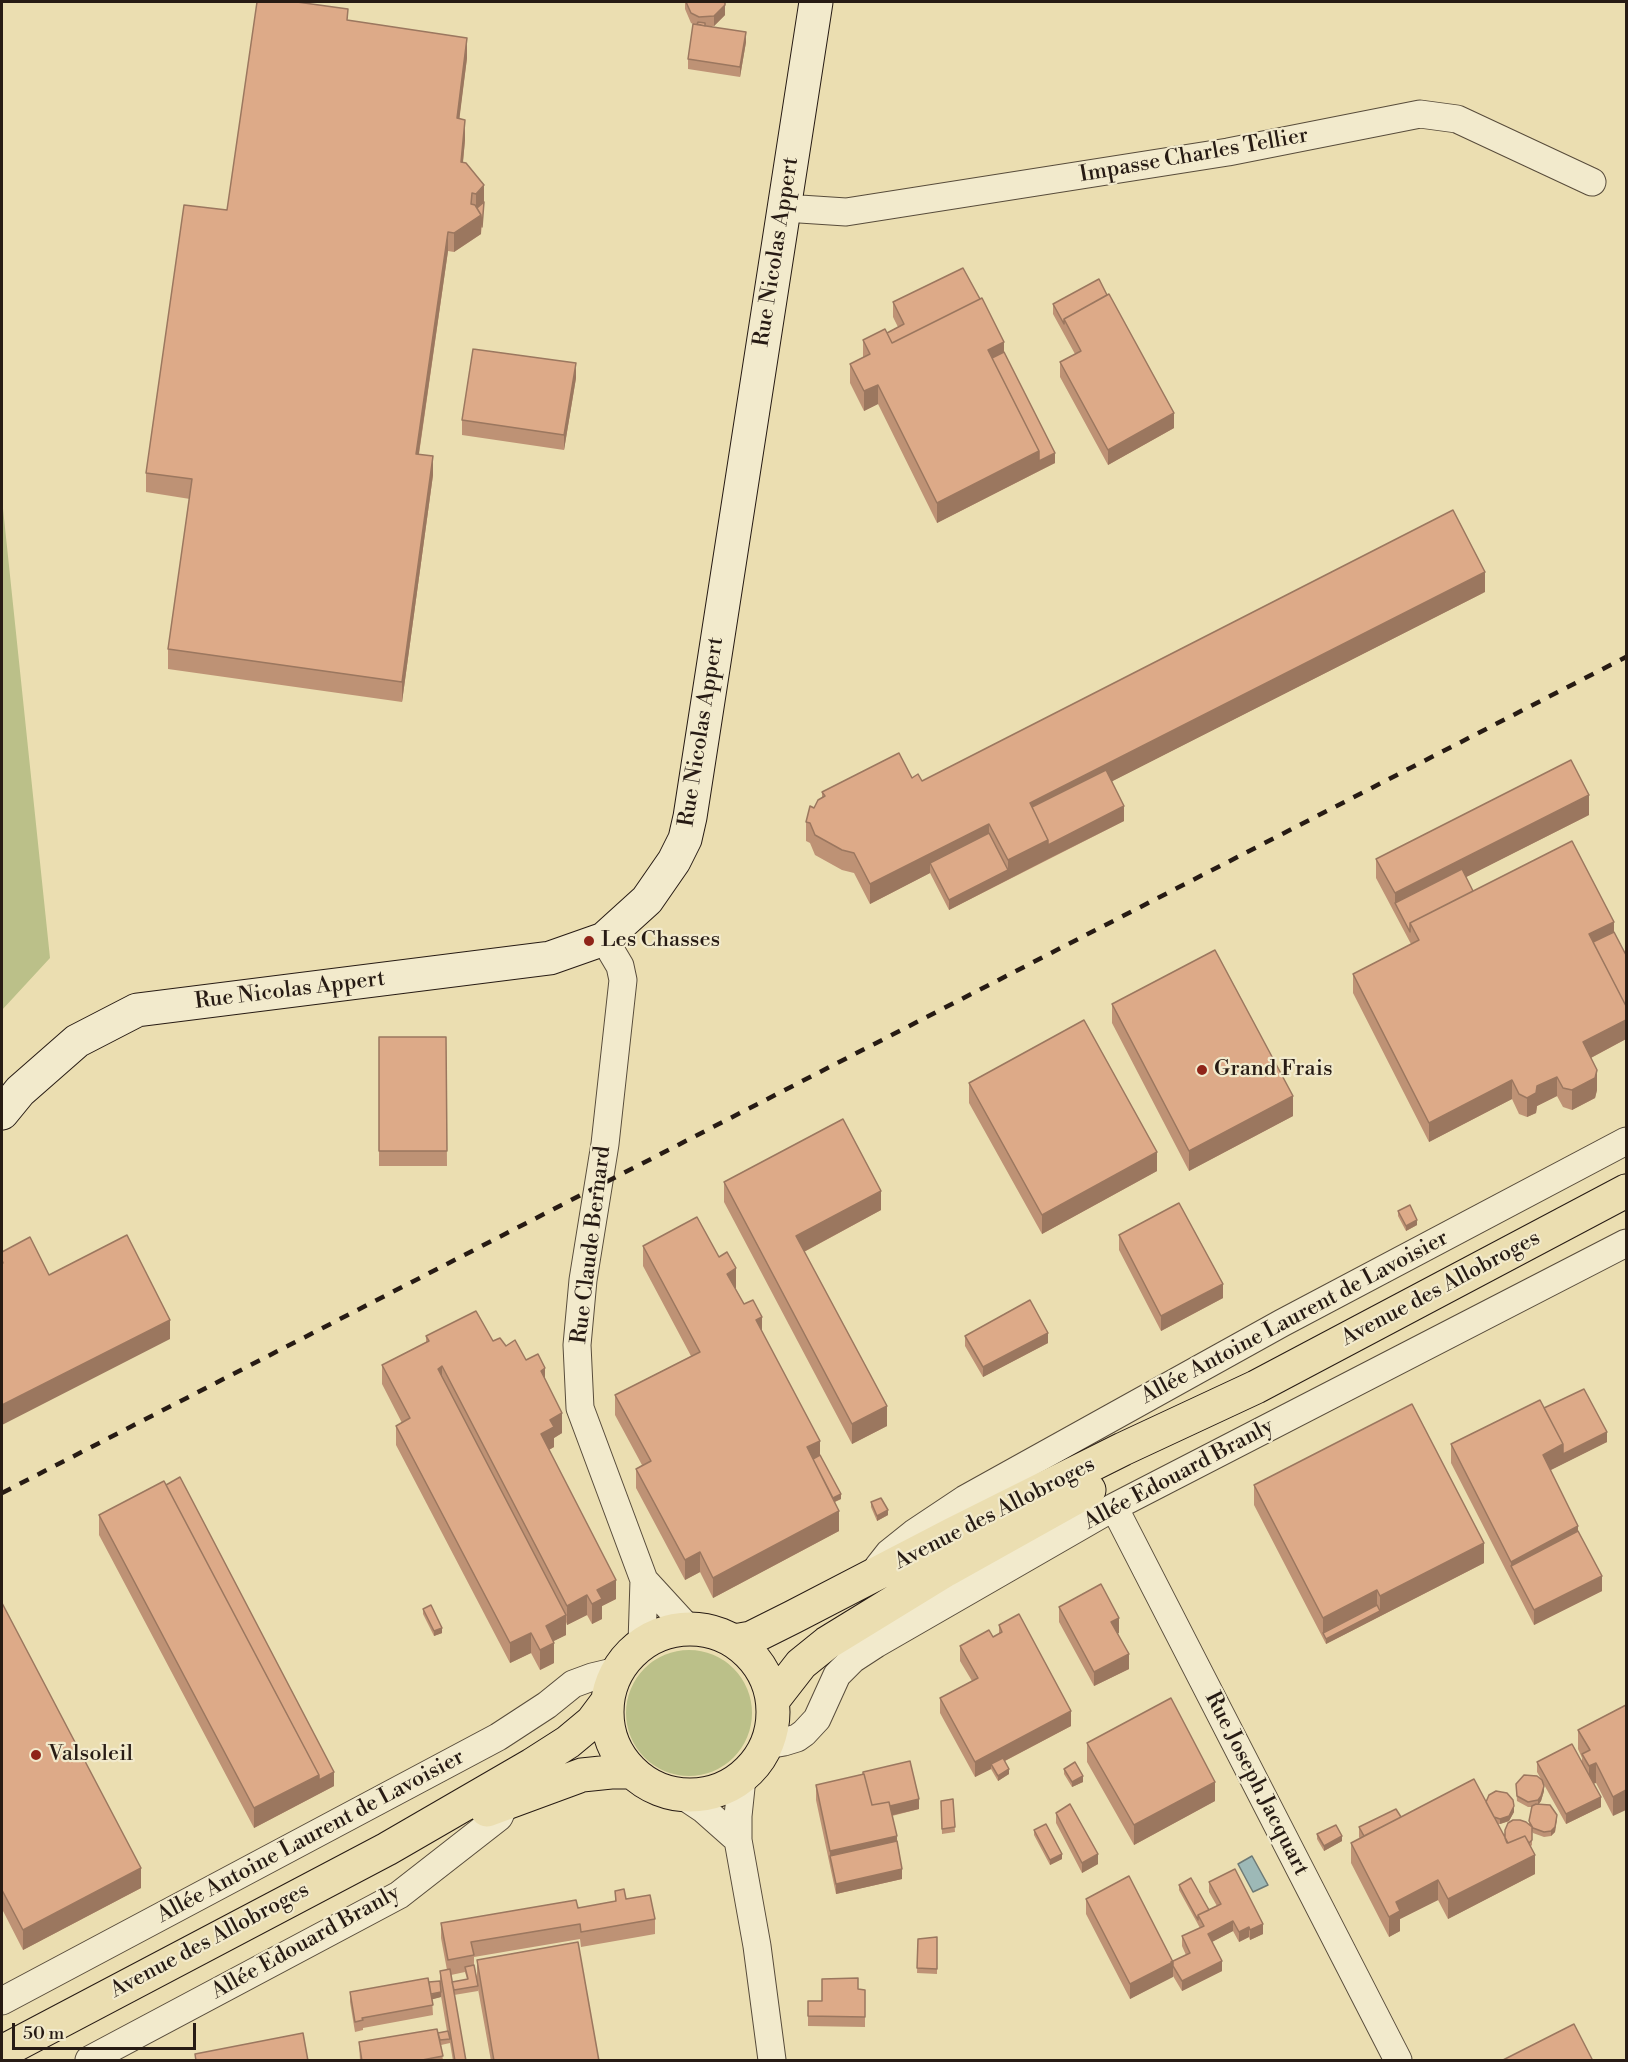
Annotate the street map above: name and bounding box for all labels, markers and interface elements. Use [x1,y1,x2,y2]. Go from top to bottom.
street label: Impasse Charles Tellier [1077,123,1311,189]
street label: Rue Nicolas Appert [749,155,805,349]
street label: Rue Nicolas Appert [674,635,730,829]
place label: Les Chasses [601,928,720,954]
marker: Les Chasses [582,934,596,948]
street label: Rue Nicolas Appert [193,966,387,1016]
place label: Grand Frais [1214,1057,1333,1083]
marker: Grand Frais [1195,1063,1209,1077]
street label: Rue Claude Bernard [567,1144,617,1346]
street label: Avenue des Allobroges [1337,1225,1545,1353]
street label: Allée Antoine Laurent de Lavoisier [1137,1226,1453,1410]
street label: Allée Edouard Branly [1079,1414,1279,1536]
street label: Avenue des Allobroges [890,1452,1100,1576]
street label: Rue Joseph Jacquart [1198,1688,1314,1880]
place label: Valsoleil [48,1742,133,1768]
street label: Allée Antoine Laurent de Lavoisier [153,1745,469,1929]
marker: Valsoleil [29,1748,43,1762]
street label: Avenue des Allobroges [106,1877,314,2005]
street label: Allée Edouard Branly [207,1880,405,2006]
scale bar [15,2011,200,2049]
text: 50 m [23,2022,64,2045]

